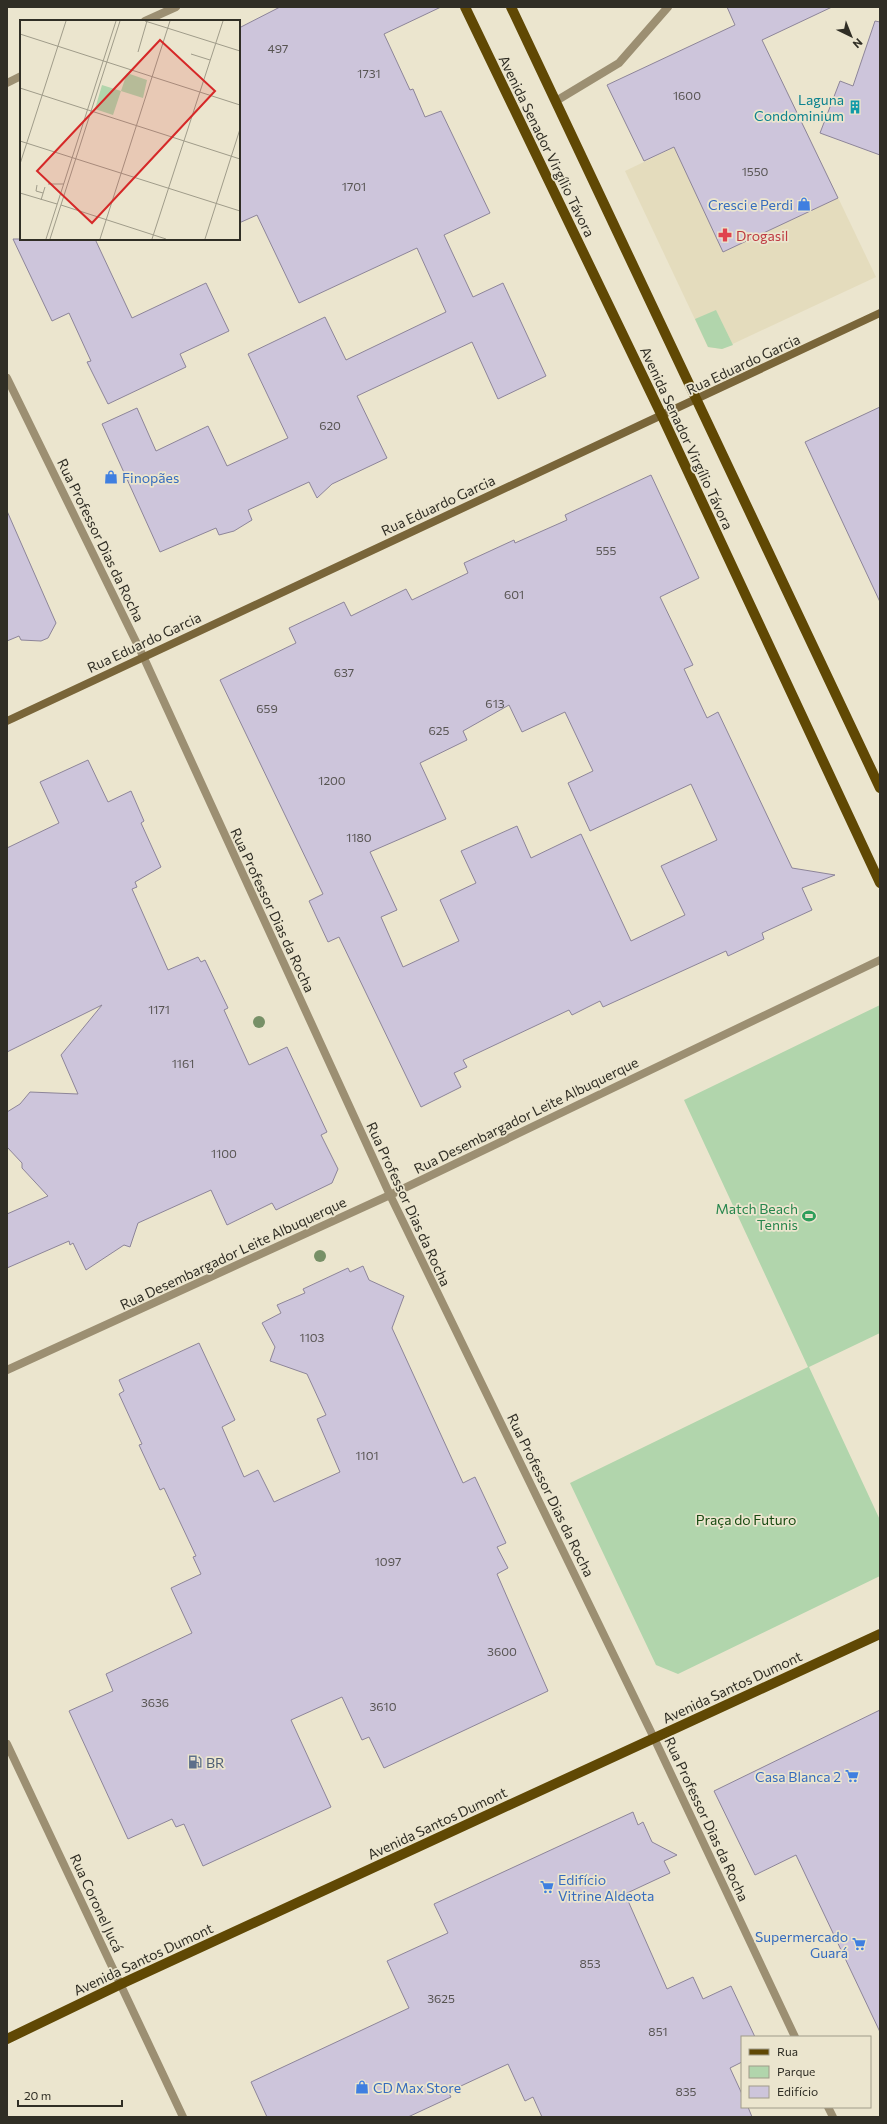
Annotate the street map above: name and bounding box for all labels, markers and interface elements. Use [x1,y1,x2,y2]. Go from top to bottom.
north arrow [831,16,871,56]
inset map [20,20,240,240]
text: N [851,36,866,51]
house number: 497 [268,41,288,55]
street label: Avenida Senador Virgílio Távora [496,52,598,240]
house number: 1731 [357,66,381,80]
house number: 1600 [673,88,701,102]
place label: Laguna Condominium [754,91,844,124]
building icon: Laguna Condominium [847,99,863,115]
house number: 1550 [742,164,769,178]
house number: 1701 [342,179,366,193]
place label: Cresci e Perdi [708,196,793,213]
shop icon: Cresci e Perdi [796,196,812,212]
pharmacy icon: Drogasil [717,227,733,243]
place label: Drogasil [736,227,788,244]
street label: Rua Eduardo Garcia [683,330,803,398]
street label: Avenida Senador Virgílio Távora [637,344,737,532]
house number: 620 [319,418,341,432]
street label: Rua Professor Dias da Rocha [54,456,148,624]
shop icon: Finopães [103,469,119,485]
place label: Finopães [122,469,179,486]
street label: Rua Eduardo Garcia [378,471,498,539]
house number: 555 [596,543,616,557]
house number: 601 [504,587,524,601]
street label: Rua Eduardo Garcia [84,608,204,676]
house number: 637 [334,665,354,679]
house number: 613 [485,696,505,710]
house number: 659 [256,701,278,715]
house number: 625 [429,723,449,737]
house number: 1200 [318,773,346,787]
street label: Rua Professor Dias da Rocha [227,825,319,995]
house number: 1180 [346,830,372,844]
house number: 1171 [148,1002,170,1016]
street label: Rua Desembargador Leite Albuquerque [411,1053,641,1177]
house number: 1161 [172,1056,194,1070]
street label: Rua Professor Dias da Rocha [363,1119,455,1289]
house number: 1100 [211,1146,237,1160]
street label: Rua Desembargador Leite Albuquerque [117,1193,349,1313]
place label: Match Beach Tennis [715,1200,798,1233]
sports icon: Match Beach Tennis [801,1208,817,1224]
house number: 1103 [300,1330,325,1344]
street label: Rua Professor Dias da Rocha [504,1411,598,1579]
house number: 1101 [355,1448,379,1462]
park label: Praça do Futuro [696,1511,796,1528]
house number: 1097 [375,1554,401,1568]
house number: 3600 [487,1644,517,1658]
street label: Avenida Santos Dumont [659,1647,805,1727]
house number: 3636 [141,1695,169,1709]
house number: 3610 [369,1699,397,1713]
street label: Rua Professor Dias da Rocha [661,1734,753,1904]
fuel station icon: BR [187,1754,203,1770]
place label: BR [206,1754,224,1771]
place label: Casa Blanca 2 [755,1768,841,1785]
supermarket icon: Casa Blanca 2 [844,1768,860,1784]
street label: Avenida Santos Dumont [364,1783,510,1863]
street label: Rua Coronel Jucá [67,1851,127,1955]
place label: Edifício Vitrine Aldeota [558,1871,654,1904]
supermarket icon: Edifício Vitrine Aldeota [539,1879,555,1895]
street label: Avenida Santos Dumont [70,1919,216,1999]
place label: Supermercado Guará [755,1928,848,1961]
supermarket icon: Supermercado Guará [851,1936,867,1952]
house number: 853 [579,1956,601,1970]
house number: 3625 [427,1991,455,2005]
house number: 851 [648,2024,668,2038]
legend [741,2036,871,2108]
text: Rua [777,2044,798,2058]
text: Parque [777,2064,815,2078]
shop icon: CD Max Store [354,2079,370,2095]
place label: CD Max Store [373,2079,461,2096]
scale bar [18,2082,122,2108]
house number: 835 [676,2084,697,2098]
text: Edifício [777,2084,818,2098]
text: 20 m [24,2088,51,2102]

